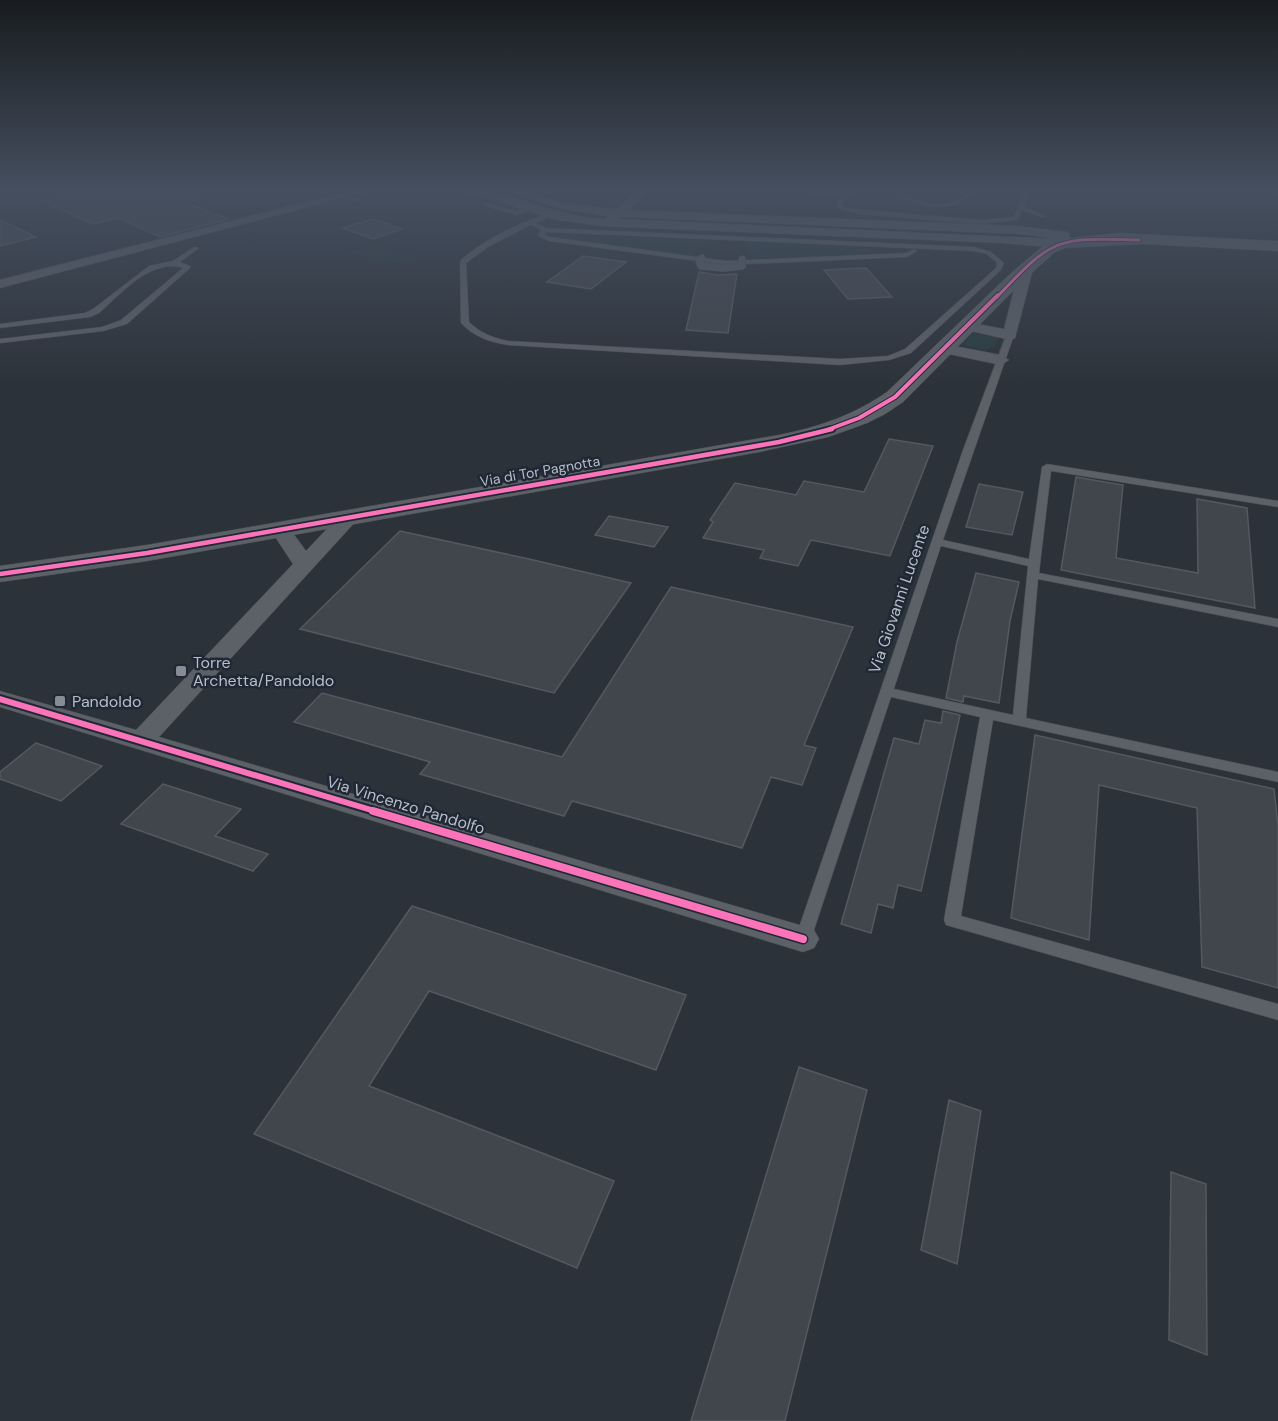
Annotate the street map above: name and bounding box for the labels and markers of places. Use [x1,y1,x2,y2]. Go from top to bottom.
place label: Torre Archetta/Pandoldo [193,652,334,691]
marker: Torre Archetta/Pandoldo [174,664,188,678]
place label: Pandoldo [72,691,141,712]
marker: Pandoldo [53,694,67,708]

